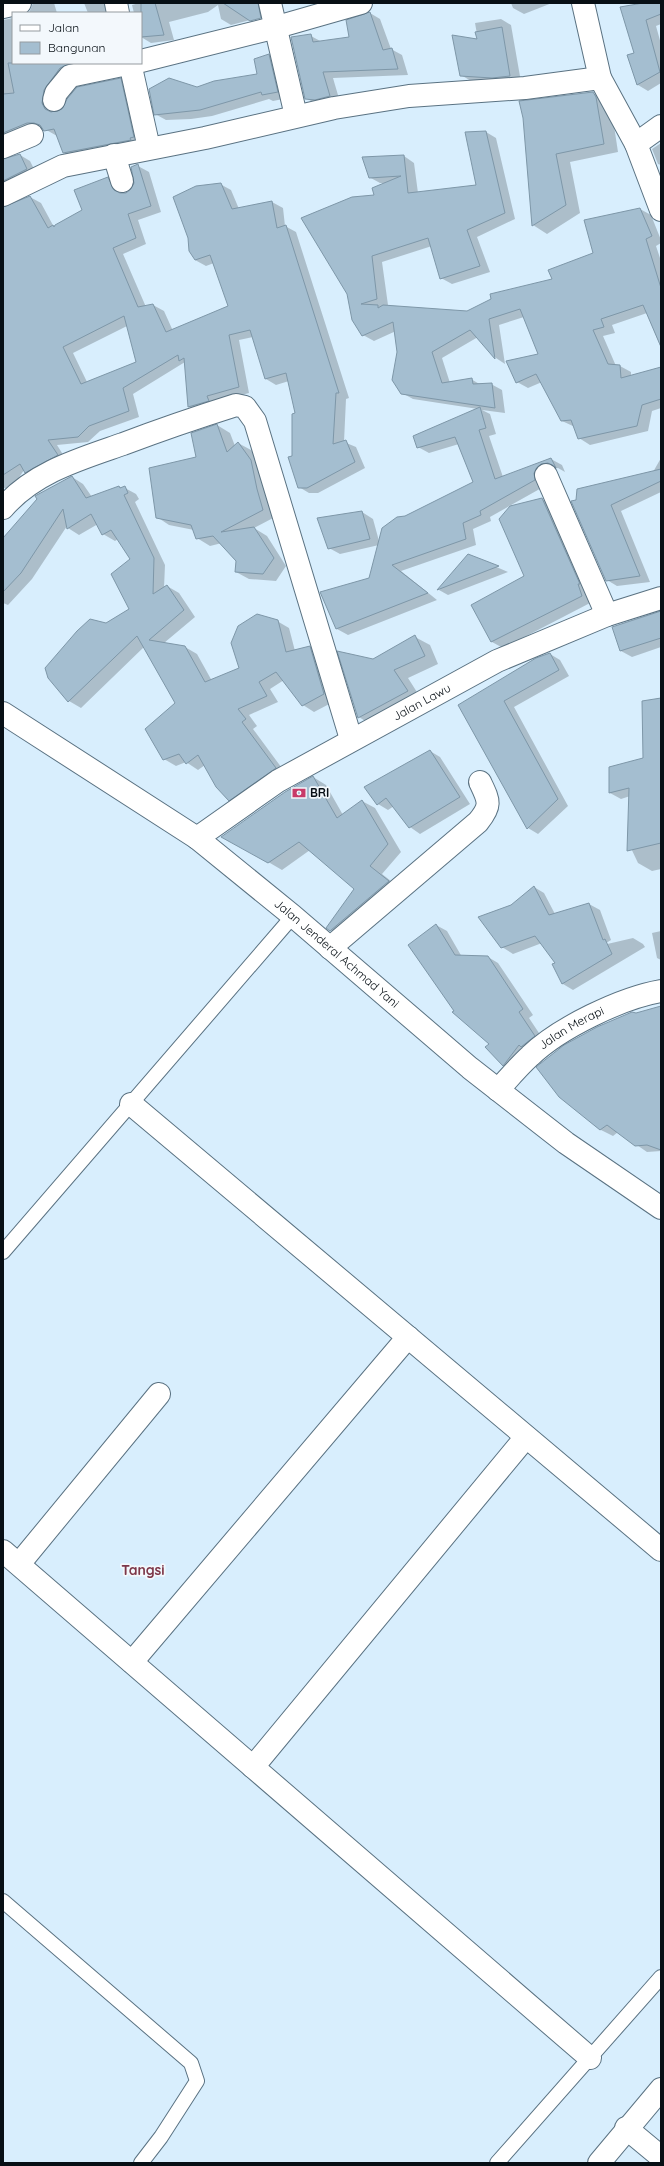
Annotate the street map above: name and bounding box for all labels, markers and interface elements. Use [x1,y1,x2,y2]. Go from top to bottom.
legend [12,12,142,64]
text: Jalan [48,20,79,35]
text: Bangunan [48,40,105,55]
street label: Jalan Lawu [390,680,453,724]
bank icon: BRI [291,785,307,801]
place label: BRI [310,785,329,800]
street label: Jalan Jenderal Achmad Yani [271,896,402,1011]
street label: Jalan Merapi [536,1003,606,1052]
district label: Tangsi [121,1561,165,1579]

